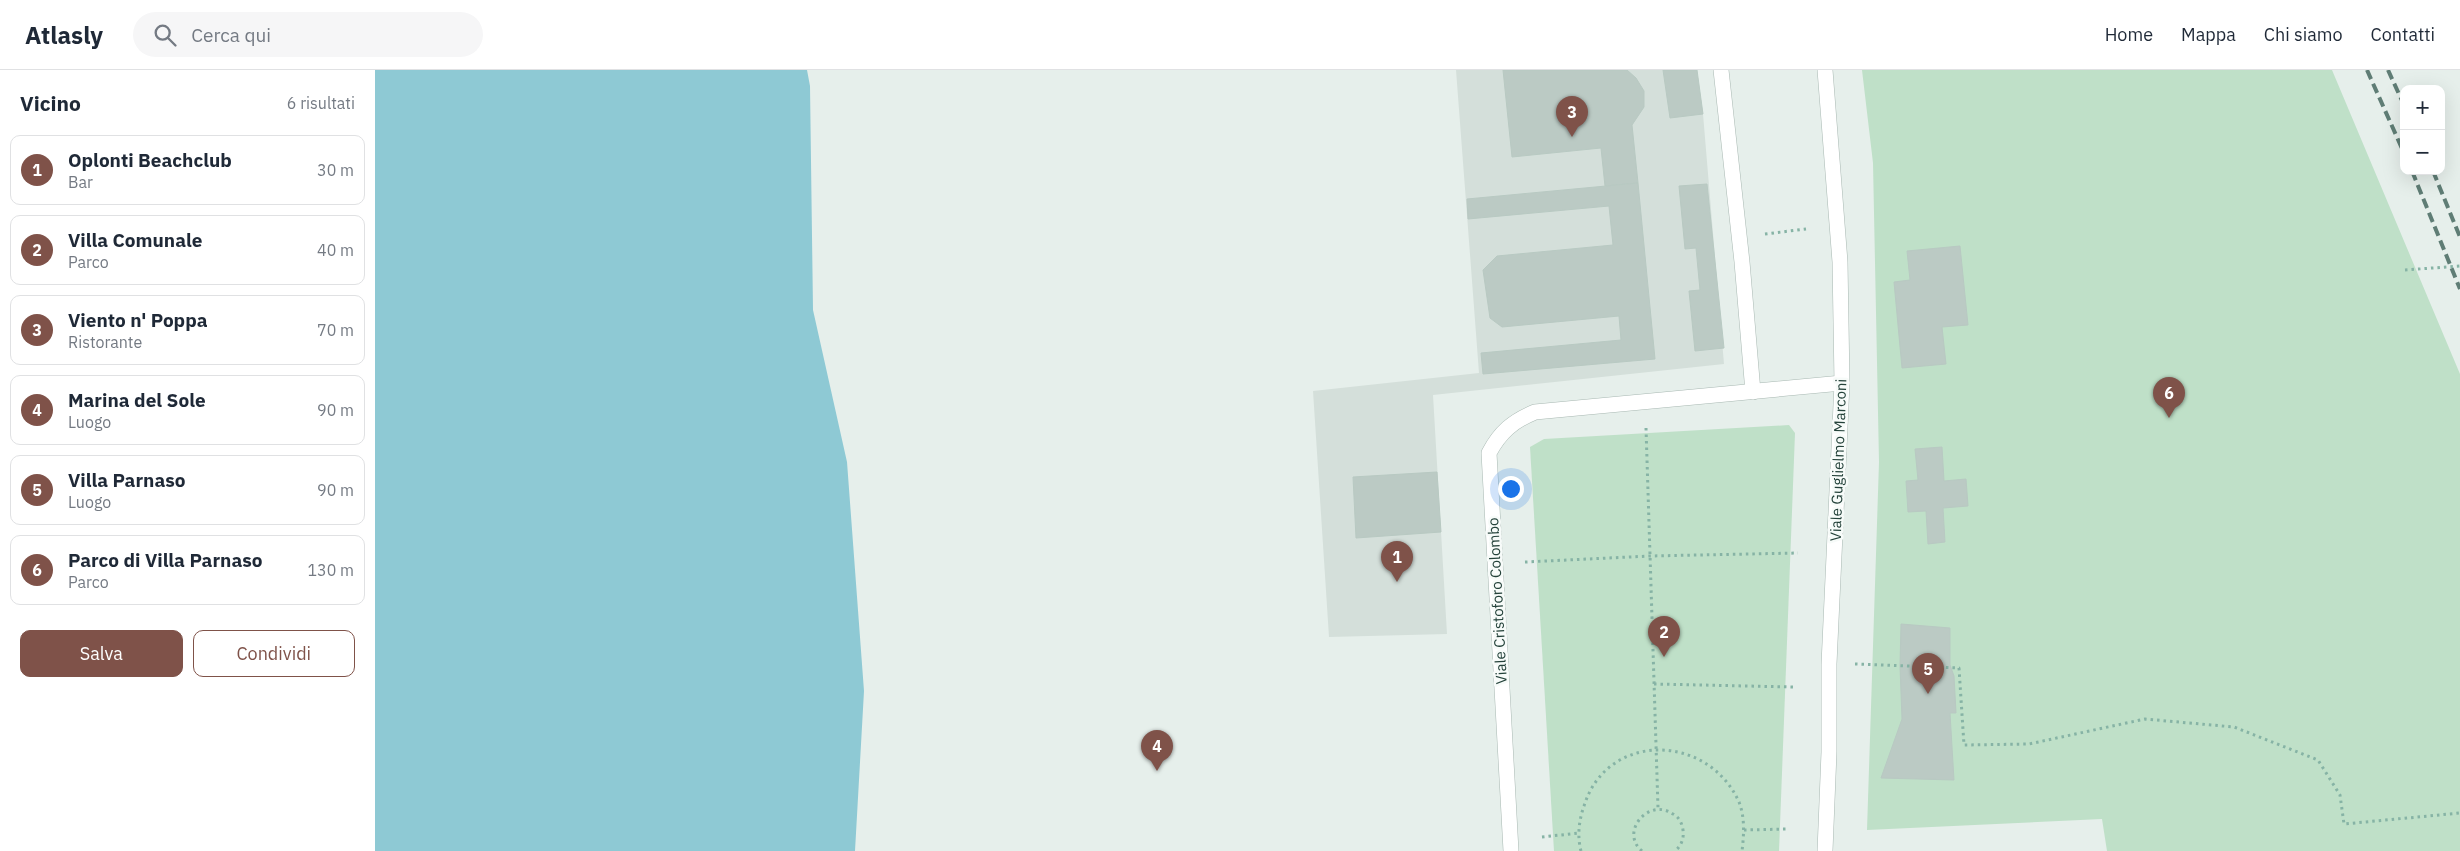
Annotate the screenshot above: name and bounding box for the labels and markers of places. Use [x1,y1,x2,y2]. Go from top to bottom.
pin: 3 [1556,96,1588,137]
pin: 6 [2153,377,2185,418]
pin: 1 [1381,541,1413,582]
pin: 2 [1648,616,1680,657]
pin: 5 [1912,653,1944,694]
pin: 4 [1141,730,1173,771]

